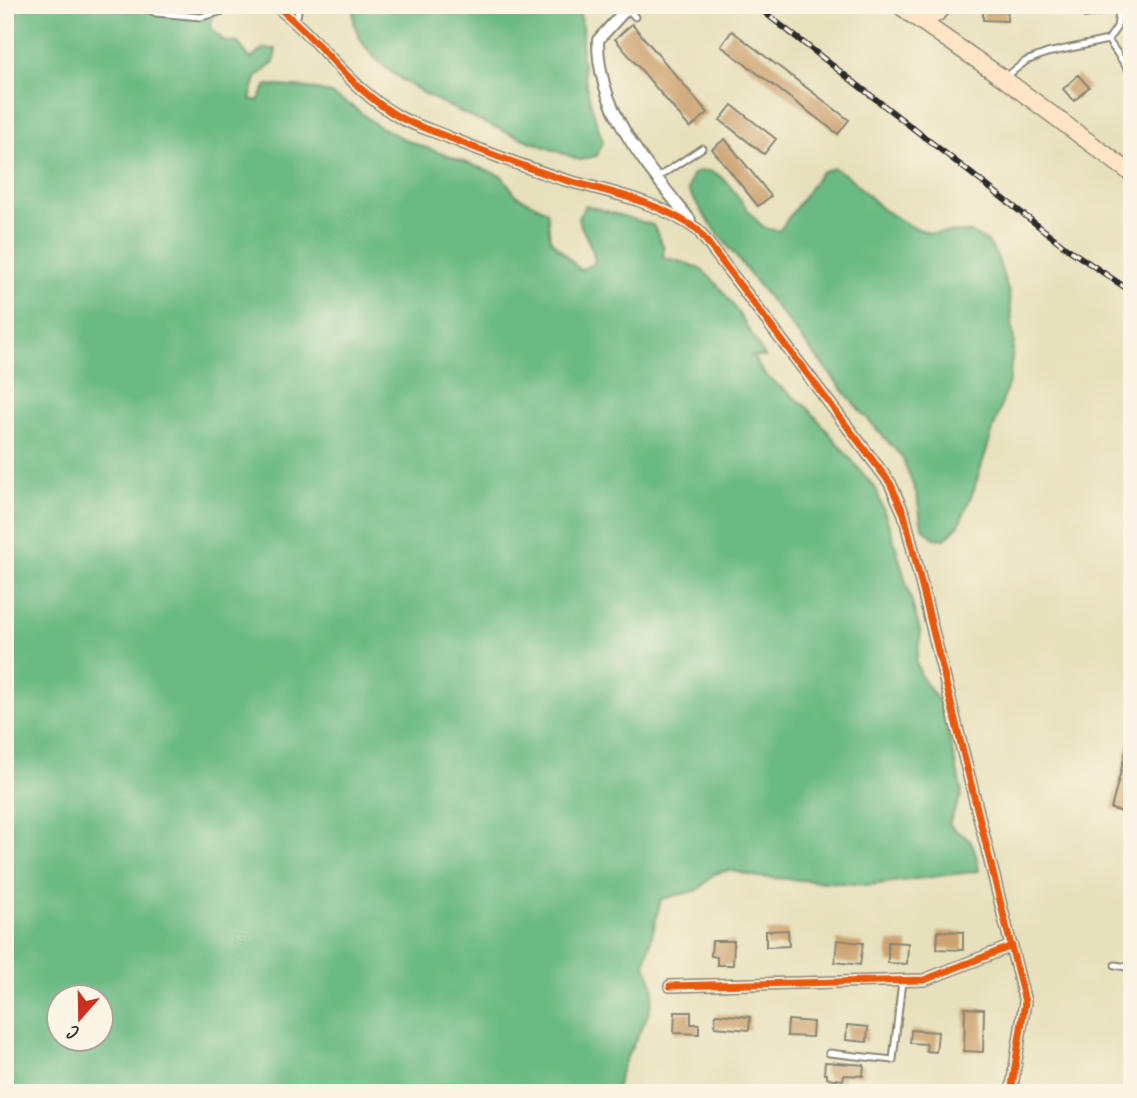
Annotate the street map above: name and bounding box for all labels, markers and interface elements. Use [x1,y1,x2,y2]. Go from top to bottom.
north arrow [46,982,116,1052]
text: С [64,1019,83,1046]

